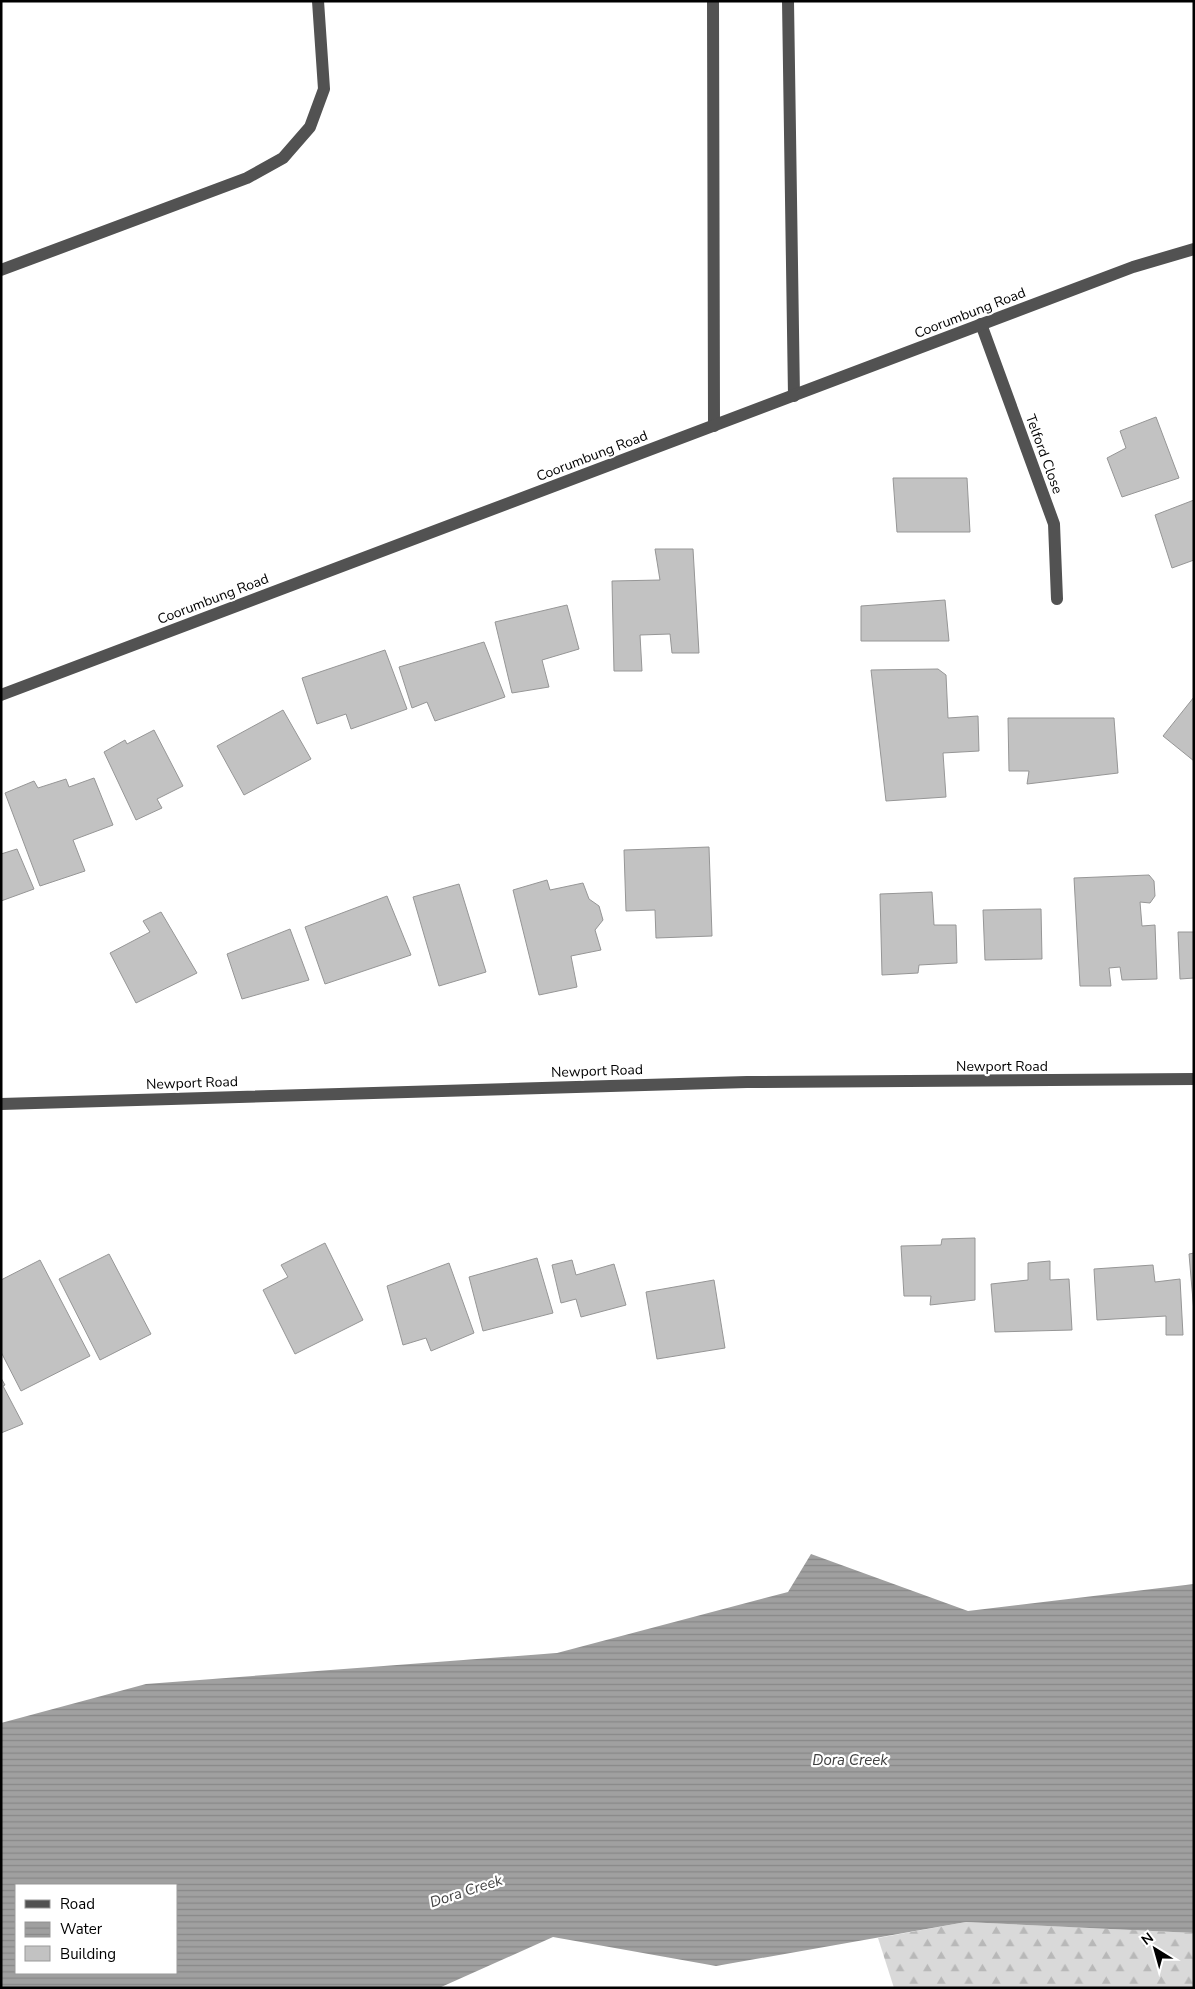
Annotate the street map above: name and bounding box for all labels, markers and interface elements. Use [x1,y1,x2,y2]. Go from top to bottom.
street label: Coorumbung Road [912,283,1028,343]
street label: Telford Close [1021,412,1067,496]
street label: Coorumbung Road [534,426,650,486]
street label: Coorumbung Road [155,569,271,629]
street label: Newport Road [956,1057,1048,1076]
street label: Newport Road [551,1060,643,1082]
street label: Newport Road [146,1072,238,1094]
water label: Dora Creek [812,1750,888,1770]
water label: Dora Creek [427,1870,505,1912]
legend [15,1884,178,1974]
text: Road [60,1894,95,1914]
text: Water [60,1919,103,1939]
north arrow [1130,1924,1180,1974]
text: N [1138,1928,1157,1950]
text: Building [60,1944,116,1964]

